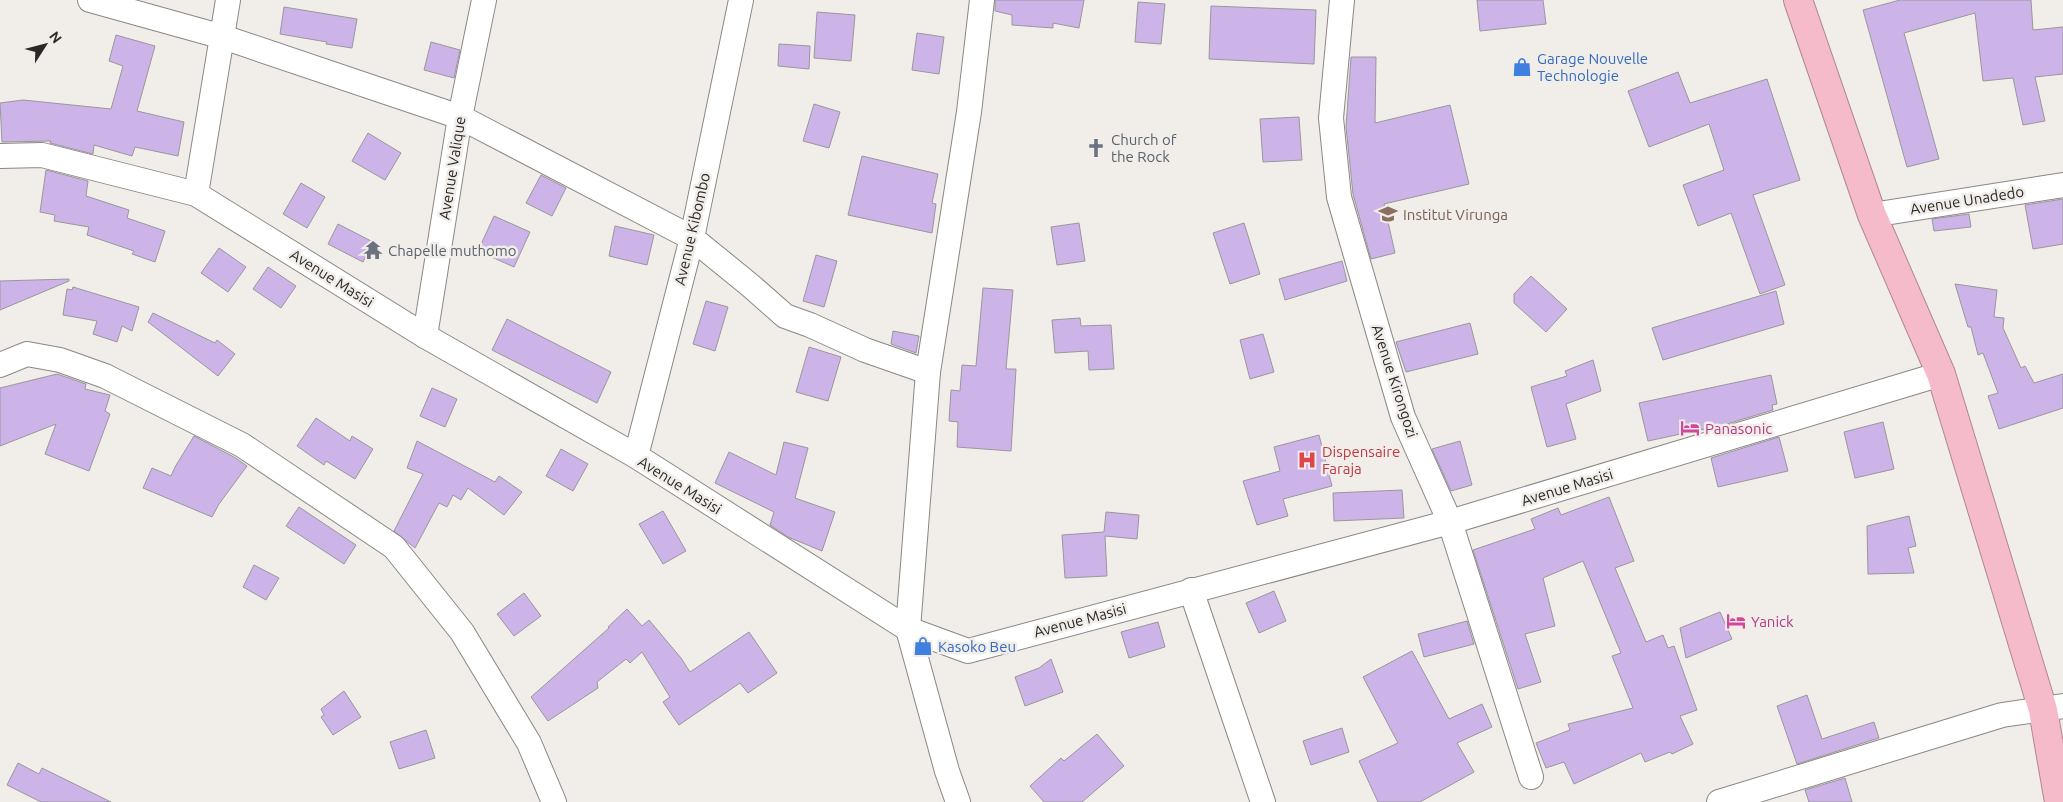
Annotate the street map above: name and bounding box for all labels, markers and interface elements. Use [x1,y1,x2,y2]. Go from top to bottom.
north arrow [20,20,70,70]
text: N [46,28,65,46]
place label: Garage Nouvelle Technologie [1537,50,1648,84]
shop icon: Garage Nouvelle Technologie [1511,56,1533,78]
street label: Avenue Valique [435,115,469,221]
place label: Church of the Rock [1111,131,1177,165]
church icon: Church of the Rock [1085,137,1107,159]
street label: Avenue Kibombo [671,171,713,287]
street label: Avenue Unadedo [1909,183,2025,217]
school or university icon: Institut Virunga [1377,203,1399,225]
place label: Institut Virunga [1403,206,1508,223]
temple icon: Chapelle muthomo [362,239,384,261]
place label: Chapelle muthomo [388,242,517,259]
street label: Avenue Masisi [287,246,377,310]
street label: Avenue Kirongozi [1369,322,1421,440]
hotel icon: Panasonic [1679,417,1701,439]
place label: Panasonic [1705,420,1772,437]
place label: Dispensaire Faraja [1322,443,1400,477]
hospital icon: Dispensaire Faraja [1296,449,1318,471]
street label: Avenue Masisi [635,453,725,517]
street label: Avenue Masisi [1519,465,1615,509]
street label: Avenue Masisi [1032,599,1128,641]
hotel icon: Yanick [1725,610,1747,632]
place label: Yanick [1751,613,1794,630]
shop icon: Kasoko Beu [912,635,934,657]
place label: Kasoko Beu [938,638,1016,655]

